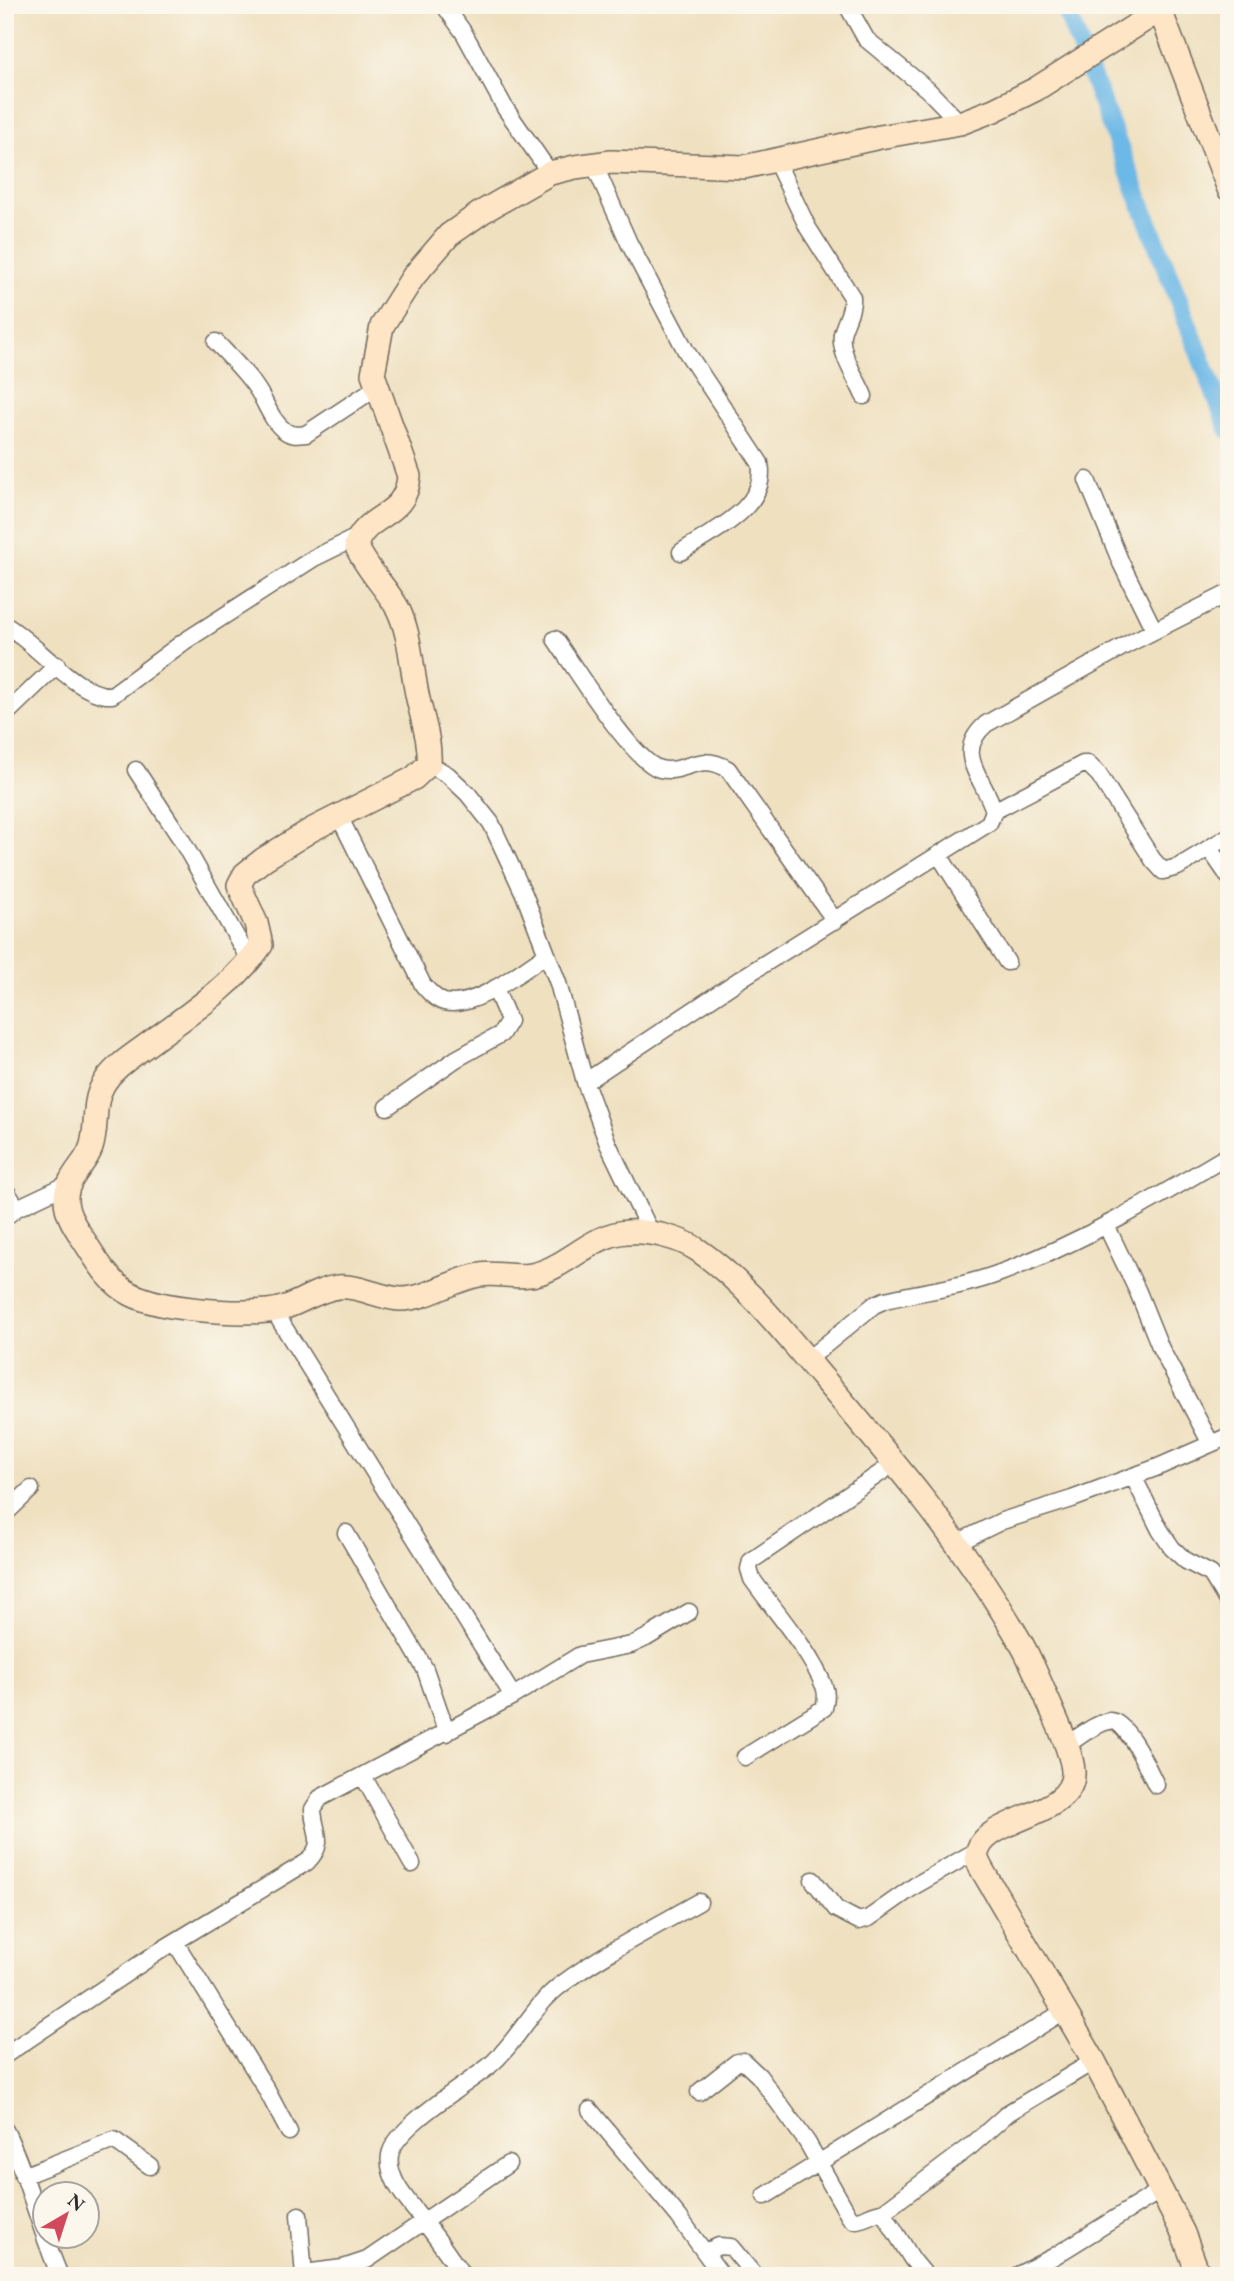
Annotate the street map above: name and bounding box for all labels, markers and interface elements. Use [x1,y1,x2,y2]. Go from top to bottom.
north arrow [32,2180,102,2250]
text: N [63,2188,91,2217]

